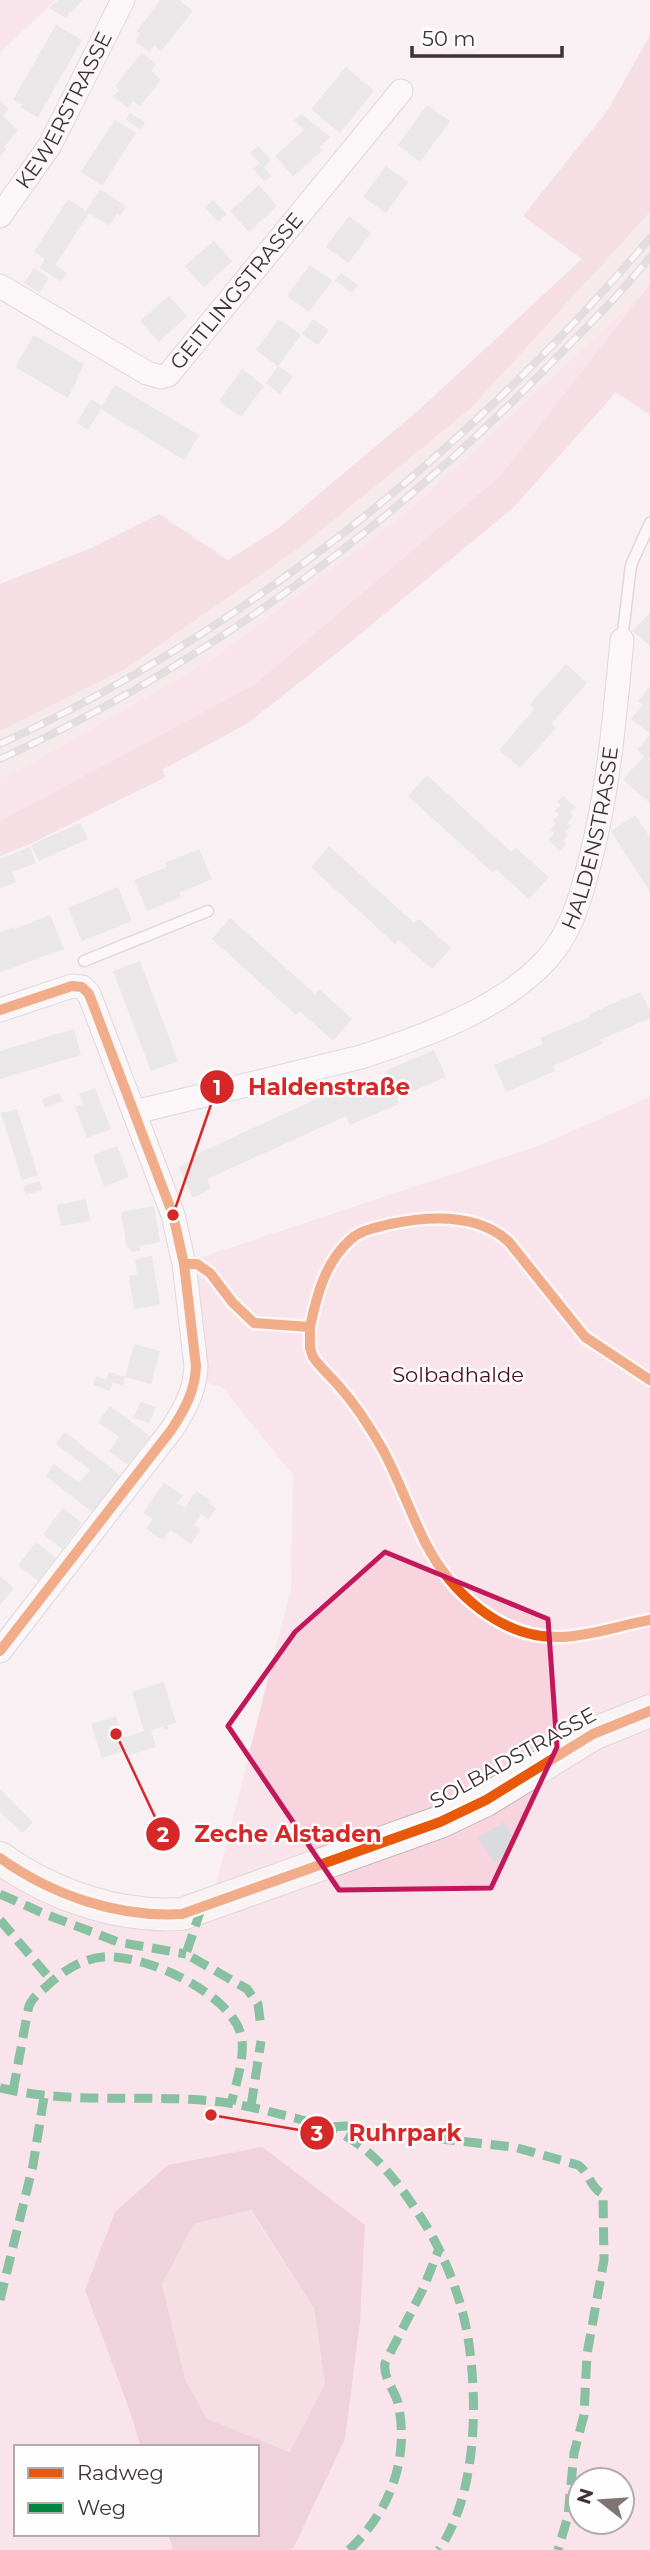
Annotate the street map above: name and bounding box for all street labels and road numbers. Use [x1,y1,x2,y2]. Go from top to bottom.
street label: KEWERSTRASSE [10,27,117,193]
street label: GEITLINGSTRASSE [165,207,308,374]
street label: HALDENSTRASSE [556,745,623,933]
street label: SOLBADSTRASSE [425,1702,600,1814]

